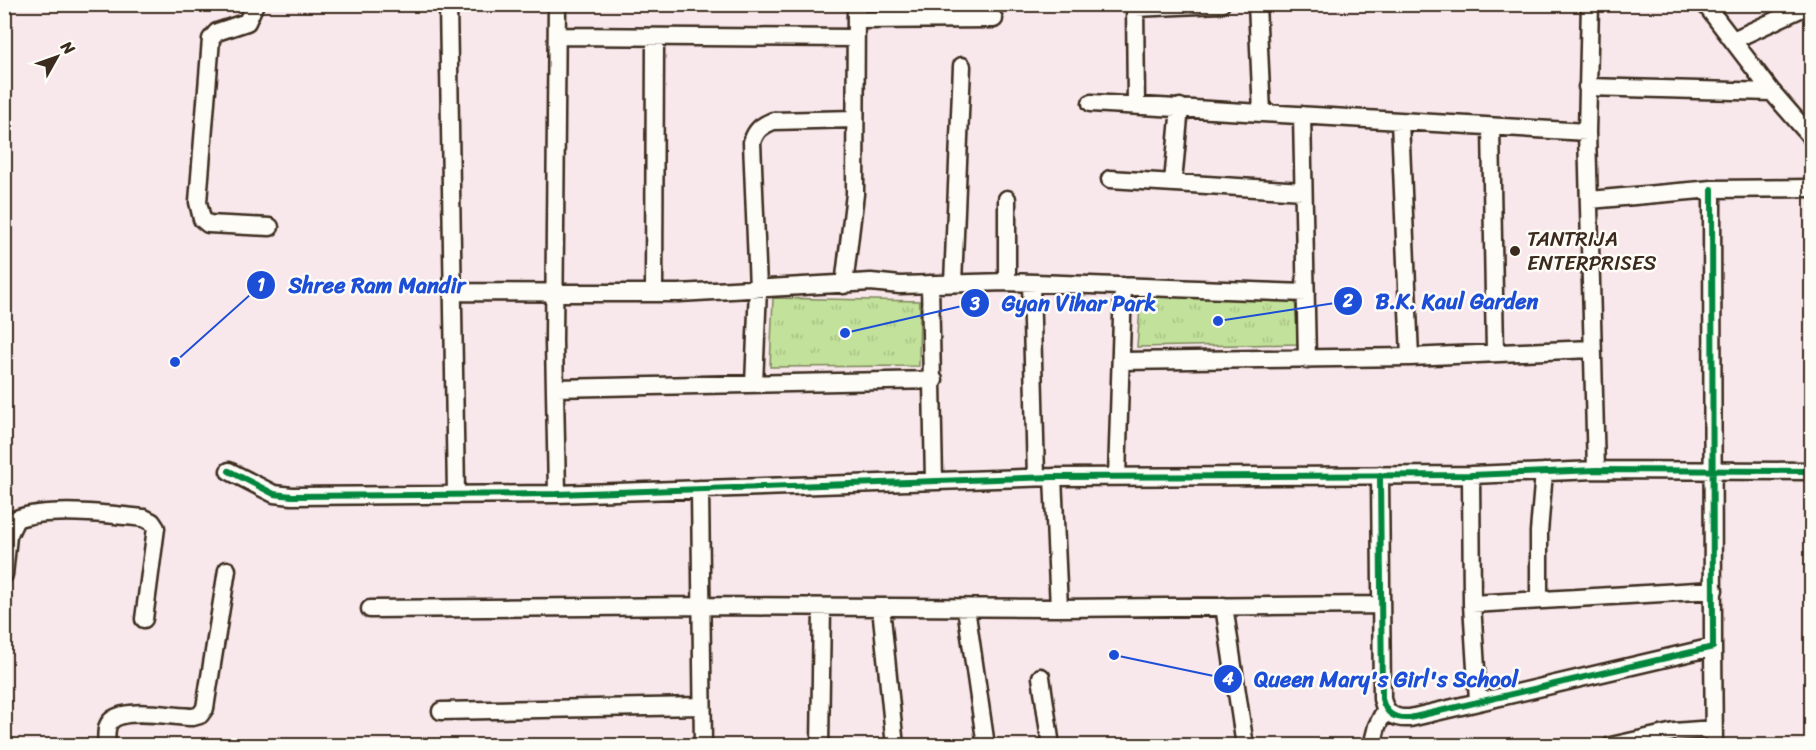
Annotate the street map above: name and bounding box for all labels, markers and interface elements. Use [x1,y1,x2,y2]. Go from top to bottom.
north arrow [27,27,87,87]
text: N [53,33,83,62]
place label: TANTRIJA ENTERPRISES [1527,220,1657,282]
marker: TANTRIJA ENTERPRISES [1508,244,1522,258]
callout: Shree Ram Mandir [246,265,477,305]
text: Shree Ram Mandir [287,266,468,305]
text: 1 [257,269,265,301]
callout: B.K. Kaul Garden [1333,281,1550,321]
text: B.K. Kaul Garden [1376,282,1539,321]
callout: Gyan Vihar Park [960,283,1169,323]
text: Gyan Vihar Park [1001,284,1157,323]
text: 2 [1342,285,1354,317]
text: 3 [969,288,980,320]
callout: Queen Mary's Girl's School [1213,659,1528,699]
text: Queen Mary's Girl's School [1254,660,1520,699]
text: 4 [1221,663,1234,695]

